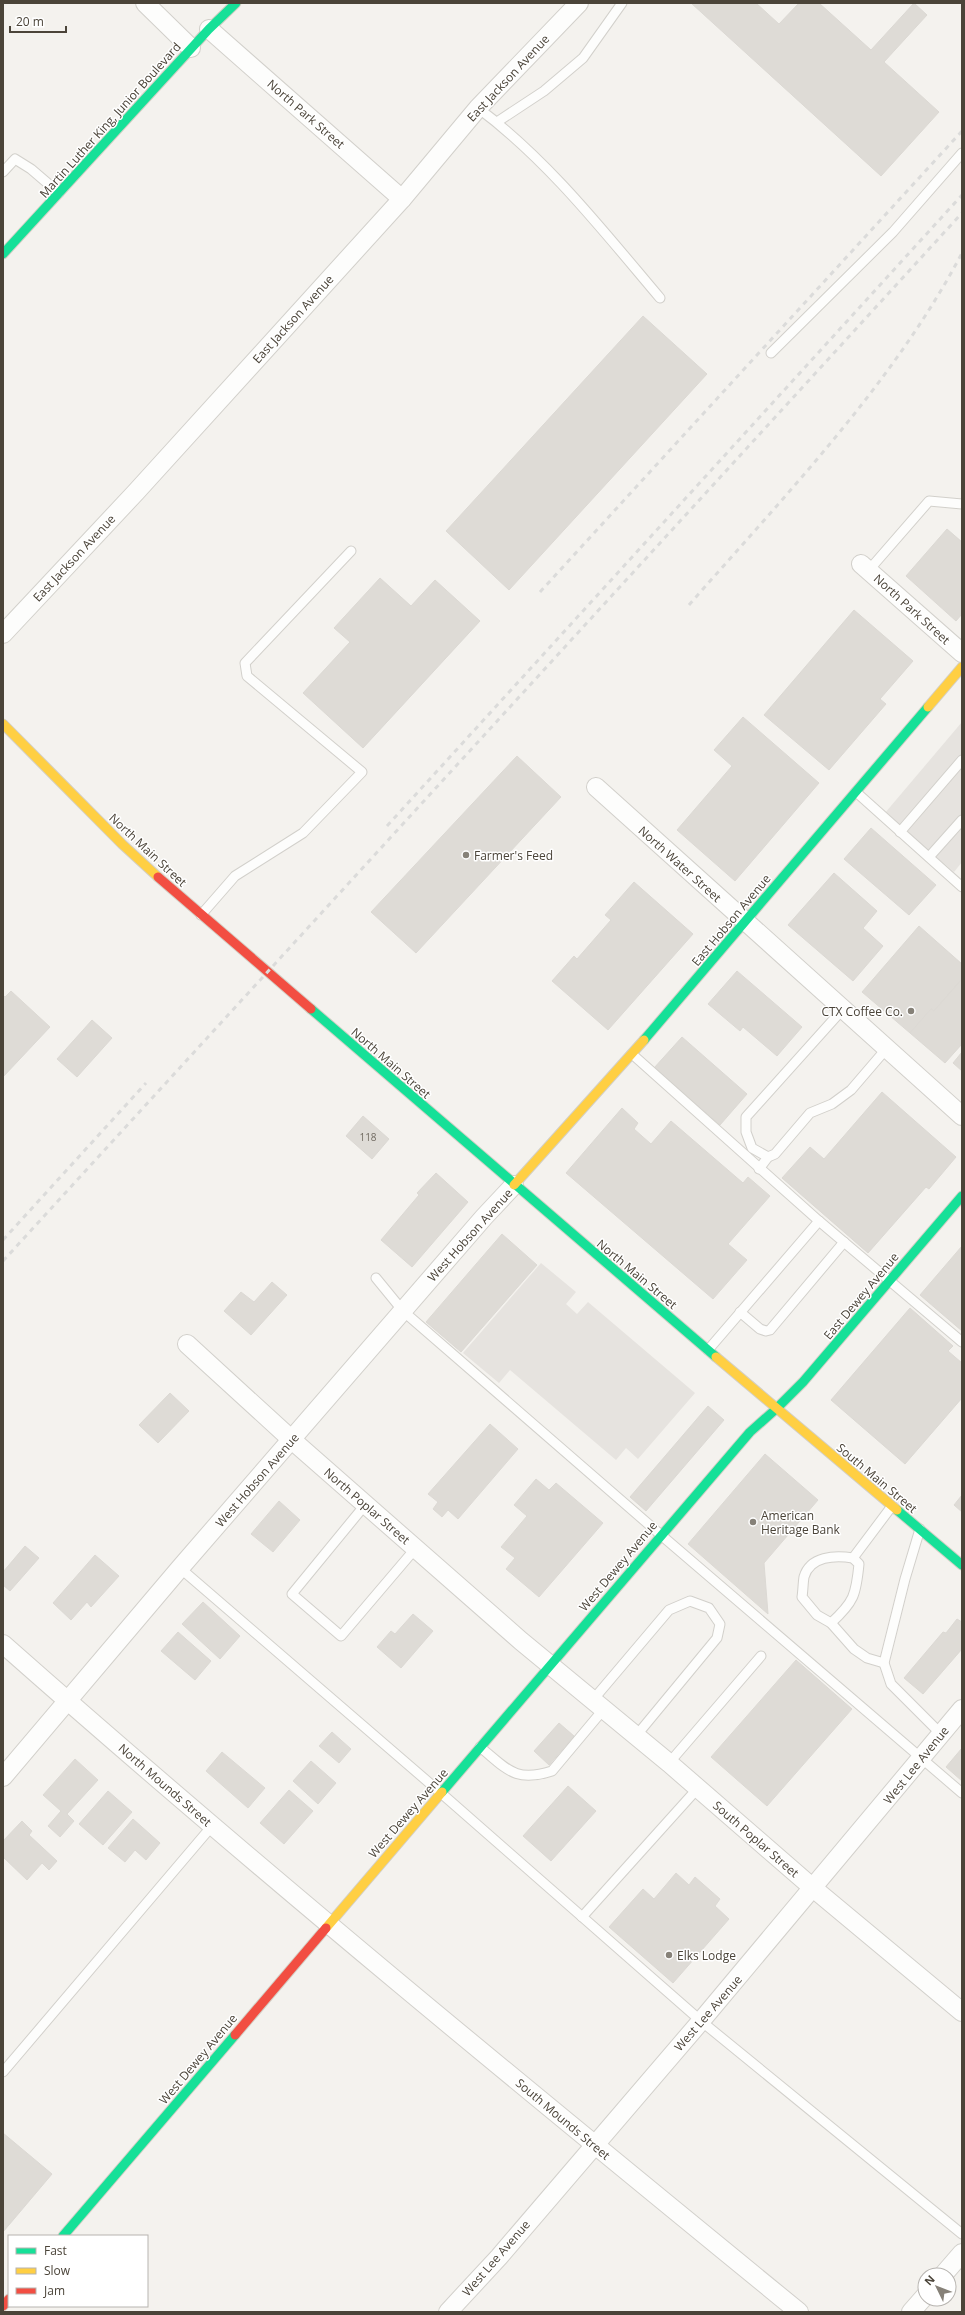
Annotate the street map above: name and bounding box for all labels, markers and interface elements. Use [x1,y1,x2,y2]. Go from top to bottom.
scale bar [10,8,66,34]
text: 20 m [16,13,44,30]
street label: East Jackson Avenue [463,30,553,125]
street label: Martin Luther King, Junior Boulevard [35,39,185,201]
street label: North Park Street [264,76,348,152]
street label: East Jackson Avenue [249,271,337,367]
street label: East Jackson Avenue [29,510,119,605]
street label: North Park Street [870,570,954,648]
street label: North Main Street [105,810,191,890]
street label: North Water Street [635,822,725,906]
place label: Farmer's Feed [474,847,553,864]
marker: Farmer's Feed [461,850,471,860]
street label: East Hobson Avenue [688,870,775,970]
place label: CTX Coffee Co. [821,1003,903,1020]
marker: CTX Coffee Co. [906,1006,916,1016]
street label: North Main Street [348,1024,434,1102]
house number: 118 [359,1130,377,1144]
street label: West Hobson Avenue [424,1185,516,1285]
street label: North Main Street [593,1235,681,1313]
street label: East Dewey Avenue [820,1249,903,1343]
street label: West Hobson Avenue [211,1429,303,1531]
street label: South Main Street [833,1439,921,1517]
street label: North Poplar Street [320,1464,414,1548]
place label: American Heritage Bank [761,1507,841,1538]
street label: West Dewey Avenue [575,1517,661,1615]
marker: American Heritage Bank [748,1517,758,1527]
street label: West Lee Avenue [879,1722,953,1807]
street label: North Mounds Street [115,1740,215,1830]
street label: West Dewey Avenue [364,1764,452,1861]
street label: South Poplar Street [709,1797,803,1881]
place label: Elks Lodge [677,1947,736,1964]
marker: Elks Lodge [664,1950,674,1960]
street label: West Lee Avenue [670,1971,746,2055]
street label: West Dewey Avenue [155,2010,241,2108]
street label: South Mounds Street [512,2074,614,2164]
street label: West Lee Avenue [458,2216,534,2300]
legend [8,2235,148,2307]
text: Fast [44,2242,67,2259]
text: Slow [44,2262,71,2279]
north arrow [917,2267,957,2307]
text: N [921,2271,938,2288]
text: Jam [43,2282,65,2299]

